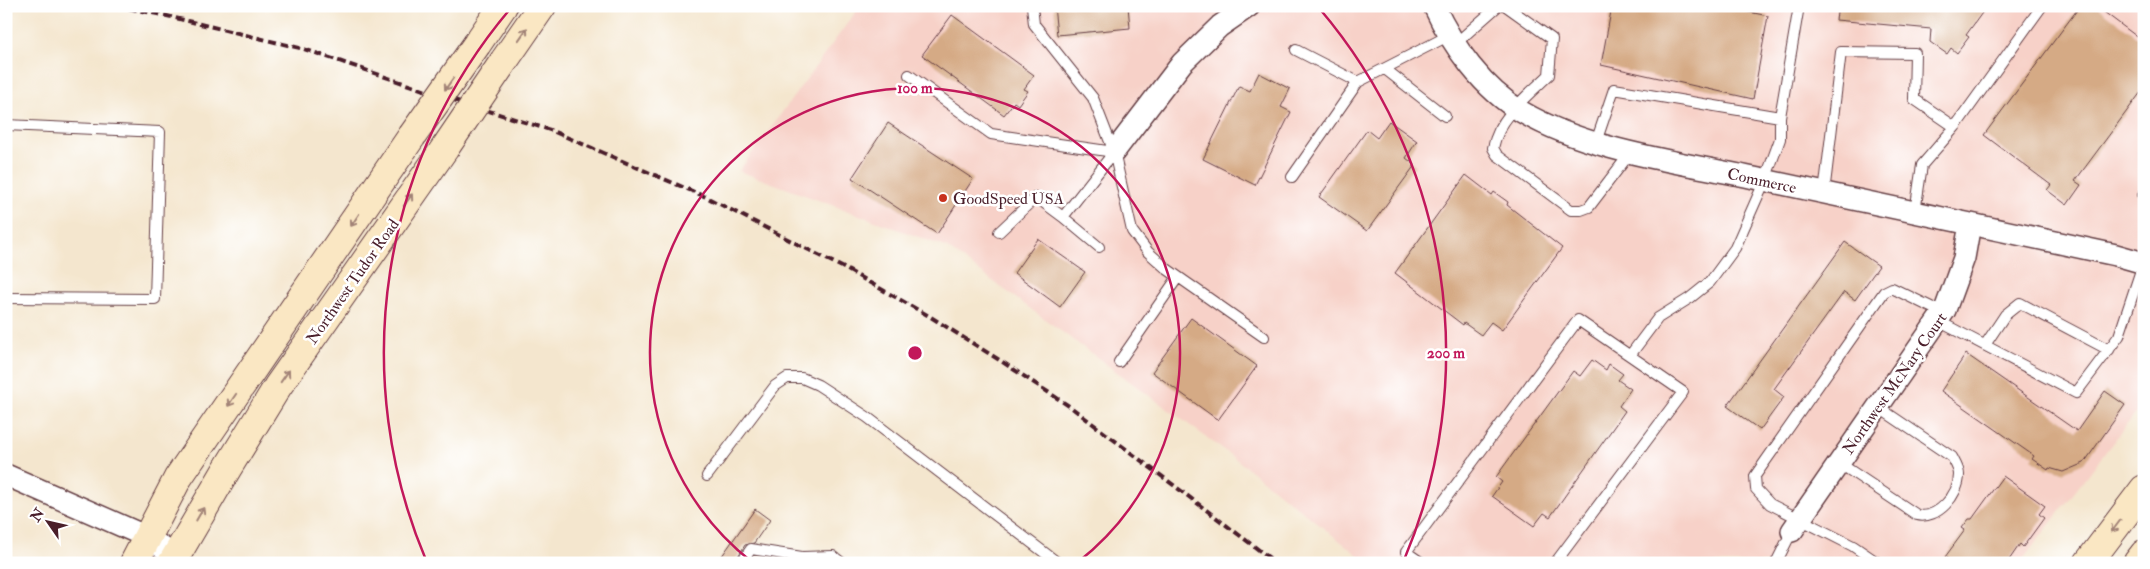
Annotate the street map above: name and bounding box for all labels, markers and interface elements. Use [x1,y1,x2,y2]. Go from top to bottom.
one-way arrow [518,27,528,41]
one-way arrow [444,77,454,91]
text: 100 m [897,79,933,98]
street label: Commerce [1726,164,1798,198]
place label: GoodSpeed USA [953,189,1064,210]
marker: GoodSpeed USA [937,192,949,204]
one-way arrow [403,194,414,207]
one-way arrow [349,213,360,227]
street label: Northwest Tudor Road [302,215,404,348]
street label: Northwest McNary Court [1838,309,1951,458]
centre of rings [906,344,924,362]
text: 200 m [1427,344,1465,363]
one-way arrow [280,369,290,383]
one-way arrow [226,393,237,407]
north arrow [22,496,72,546]
text: N [27,505,48,526]
one-way arrow [195,507,205,522]
one-way arrow [2111,519,2121,533]

